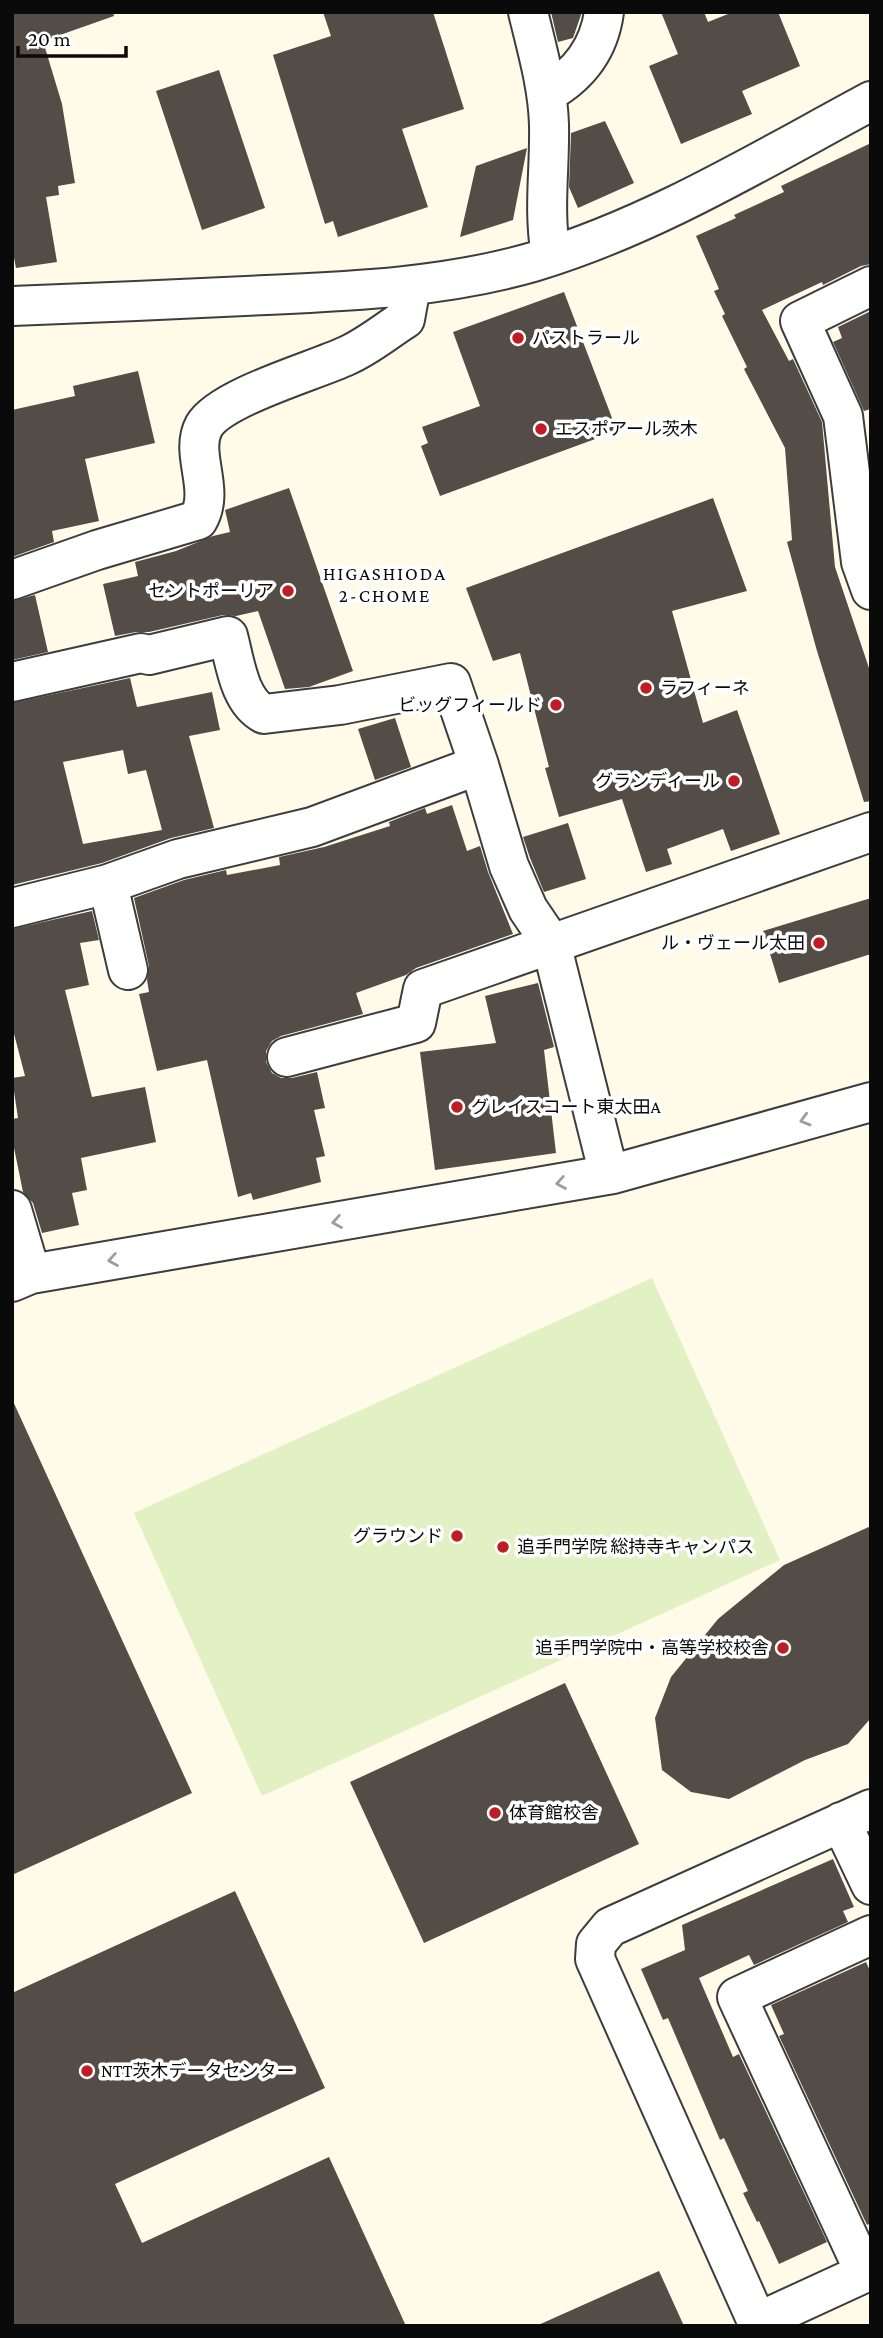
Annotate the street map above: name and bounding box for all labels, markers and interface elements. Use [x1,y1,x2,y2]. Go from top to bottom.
scale bar [18,14,126,58]
text: 20 m [28,27,71,51]
place label: パストラール [532,328,640,348]
marker: パストラール [510,330,526,346]
place label: エスポアール茨木 [555,419,698,439]
marker: エスポアール茨木 [533,421,549,437]
district label: HIGASHIODA 2-CHOME [323,563,447,606]
place label: セントポーリア [148,581,274,601]
marker: セントポーリア [280,583,296,599]
place label: ラフィーネ [660,678,750,698]
marker: ラフィーネ [638,680,654,696]
place label: ビッグフィールド [398,695,542,715]
marker: ビッグフィールド [548,697,564,713]
place label: グランディール [595,771,720,791]
marker: グランディール [726,773,742,789]
place label: ル・ヴェール太田 [661,933,805,953]
marker: ル・ヴェール太田 [811,935,827,951]
place label: グレイスコート東太田A [471,1097,661,1117]
marker: グレイスコート東太田A [449,1099,465,1115]
one-way arrow [799,1112,811,1127]
one-way arrow [555,1175,567,1190]
one-way arrow [331,1214,343,1229]
one-way arrow [107,1252,119,1267]
place label: グラウンド [353,1526,443,1546]
marker: グラウンド [449,1528,465,1544]
place label: 追手門学院 総持寺キャンパス [517,1537,754,1557]
marker: 追手門学院 総持寺キャンパス [495,1539,511,1555]
place label: 追手門学院中・高等学校校舎 [535,1638,769,1658]
marker: 追手門学院中・高等学校校舎 [775,1640,791,1656]
place label: 体育館校舎 [509,1803,599,1823]
marker: 体育館校舎 [487,1805,503,1821]
place label: NTT茨木データセンター [101,2061,294,2081]
marker: NTT茨木データセンター [79,2063,95,2079]

